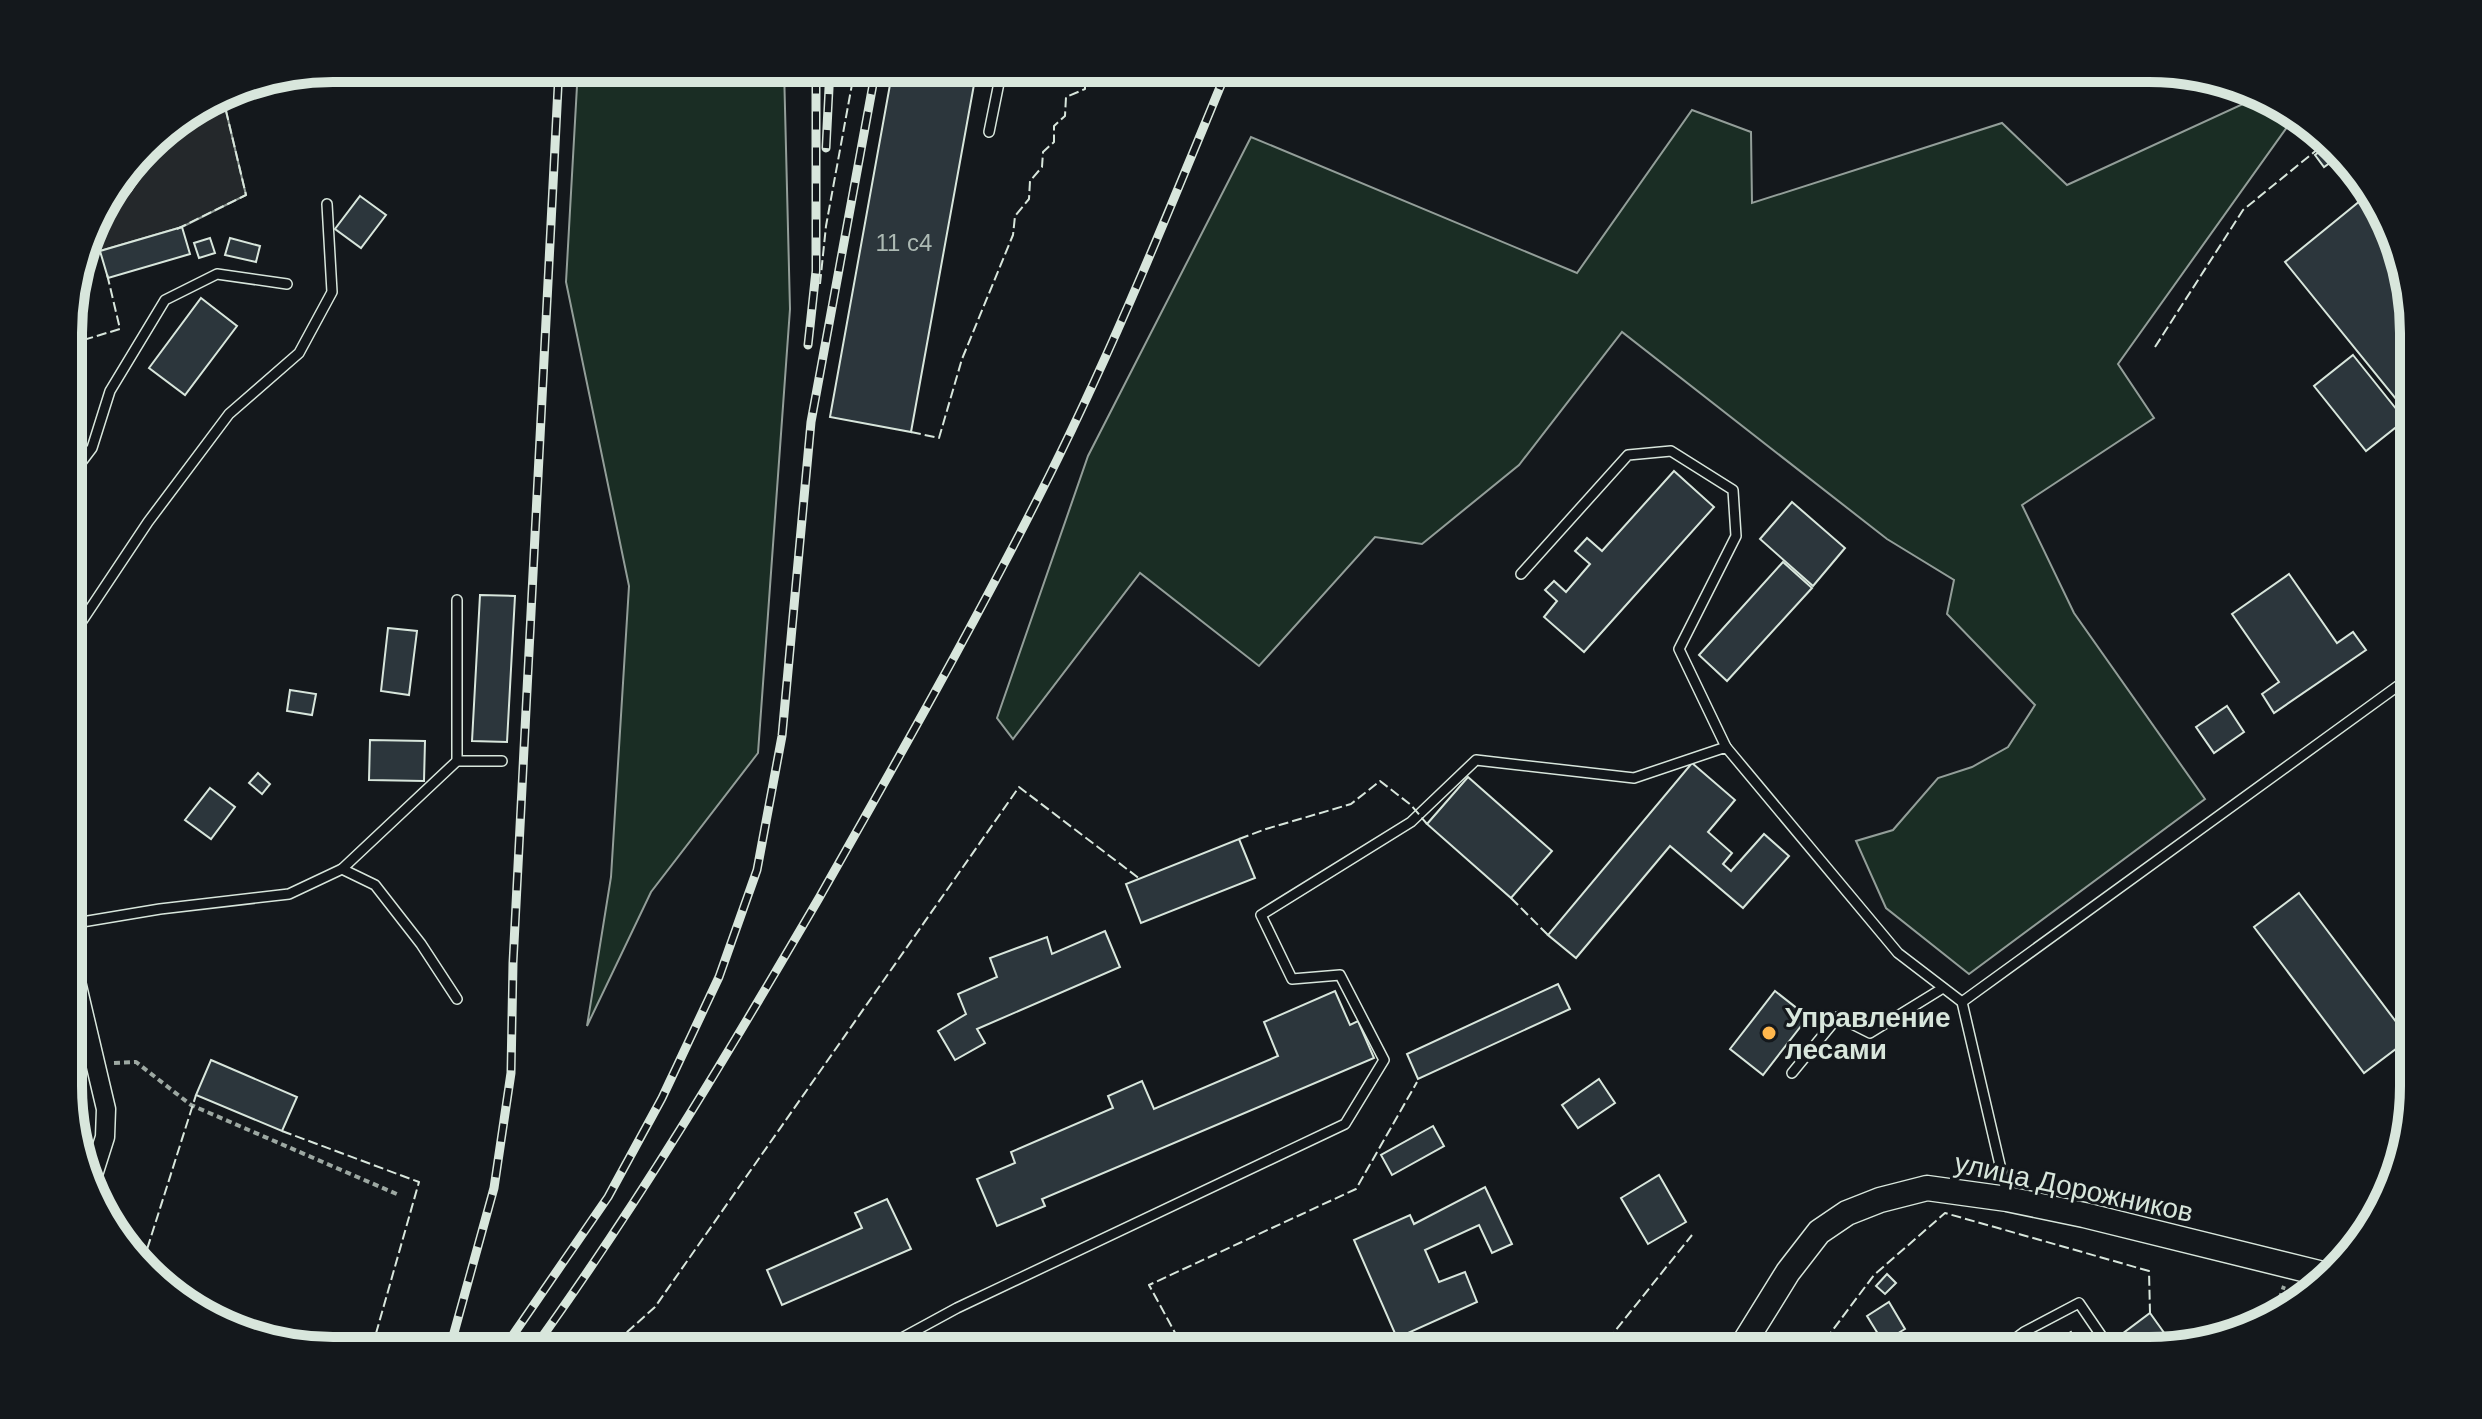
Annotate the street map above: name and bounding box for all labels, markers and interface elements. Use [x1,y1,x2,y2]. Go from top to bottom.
house number: 11 с4 [876,229,932,256]
place label: Управление лесами [1785,1002,1950,1065]
marker: Управление лесами [1760,1024,1778,1042]
street label: улица Дорожников [1952,1147,2196,1228]

